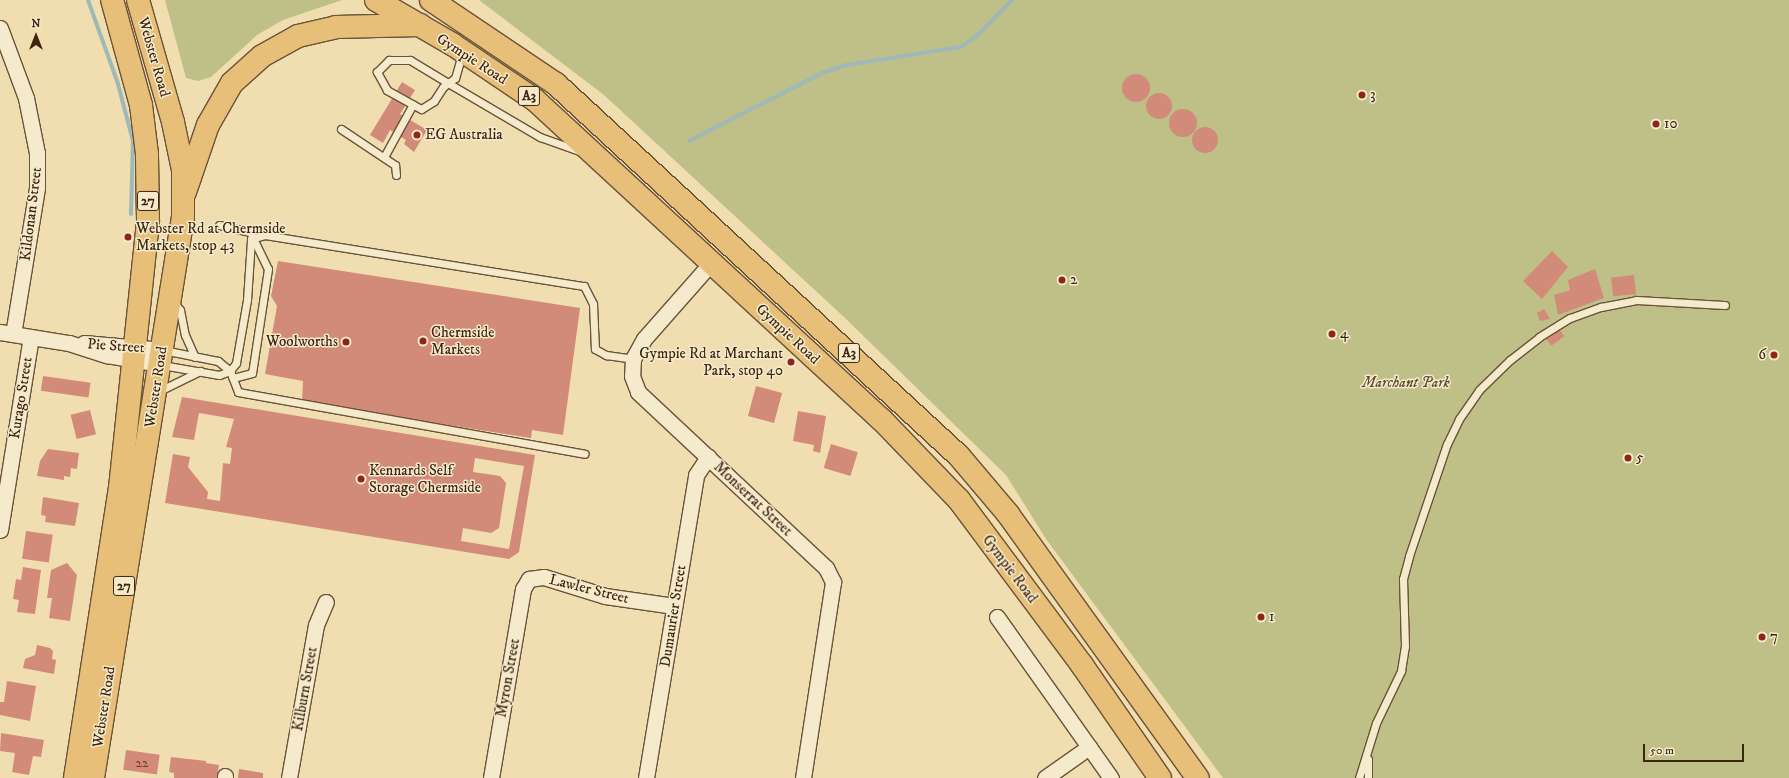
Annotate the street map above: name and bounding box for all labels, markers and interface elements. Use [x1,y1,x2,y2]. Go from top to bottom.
street label: Webster Road [134,15,174,99]
north arrow [16,16,56,56]
text: N [31,17,41,31]
street label: Gympie Road [433,29,511,89]
road number: A3 [517,84,541,108]
place label: 3 [1370,86,1376,104]
marker: 3 [1357,90,1367,100]
place label: 10 [1664,115,1678,133]
marker: 10 [1651,119,1661,129]
place label: EG Australia [425,126,503,144]
marker: EG Australia [412,130,422,140]
street label: Kildonan Street [16,166,46,262]
road number: 27 [137,189,159,213]
place label: Webster Rd at Chermside Markets, stop 43 [136,219,286,254]
marker: Webster Rd at Chermside Markets, stop 43 [123,232,133,242]
place label: 2 [1070,271,1077,289]
marker: 2 [1057,275,1067,285]
street label: Gympie Road [752,300,824,368]
place label: Chermside Markets [431,323,494,358]
place label: 4 [1340,325,1349,343]
marker: 4 [1327,329,1337,339]
place label: Woolworths [266,333,338,351]
street label: Pie Street [87,335,145,357]
marker: Chermside Markets [418,336,428,346]
marker: Woolworths [341,337,351,347]
road number: A3 [837,341,861,365]
place label: Gympie Rd at Marchant Park, stop 40 [639,344,783,379]
street label: Webster Road [141,345,171,429]
place label: 6 [1758,346,1766,364]
marker: 6 [1769,350,1779,360]
street label: Kurago Street [6,356,36,440]
marker: Gympie Rd at Marchant Park, stop 40 [786,357,796,367]
park label: Marchant Park [1362,374,1450,392]
place label: 5 [1636,449,1643,467]
marker: 5 [1623,453,1633,463]
street label: Monserrat Street [710,458,796,540]
place label: Kennards Self Storage Chermside [369,461,481,496]
marker: Kennards Self Storage Chermside [356,474,366,484]
street label: Gympie Road [979,531,1041,607]
street label: Dumaurier Street [656,564,690,668]
street label: Lawler Street [547,570,631,608]
road number: 27 [113,574,135,598]
place label: 1 [1269,608,1275,626]
marker: 1 [1256,612,1266,622]
place label: 7 [1770,628,1778,646]
marker: 7 [1757,632,1767,642]
street label: Myron Street [492,637,524,719]
street label: Kilburn Street [289,645,321,733]
street label: Webster Road [89,665,119,749]
scale bar [1645,736,1746,762]
text: 50 m [1650,743,1674,758]
house number: 22 [136,755,148,771]

